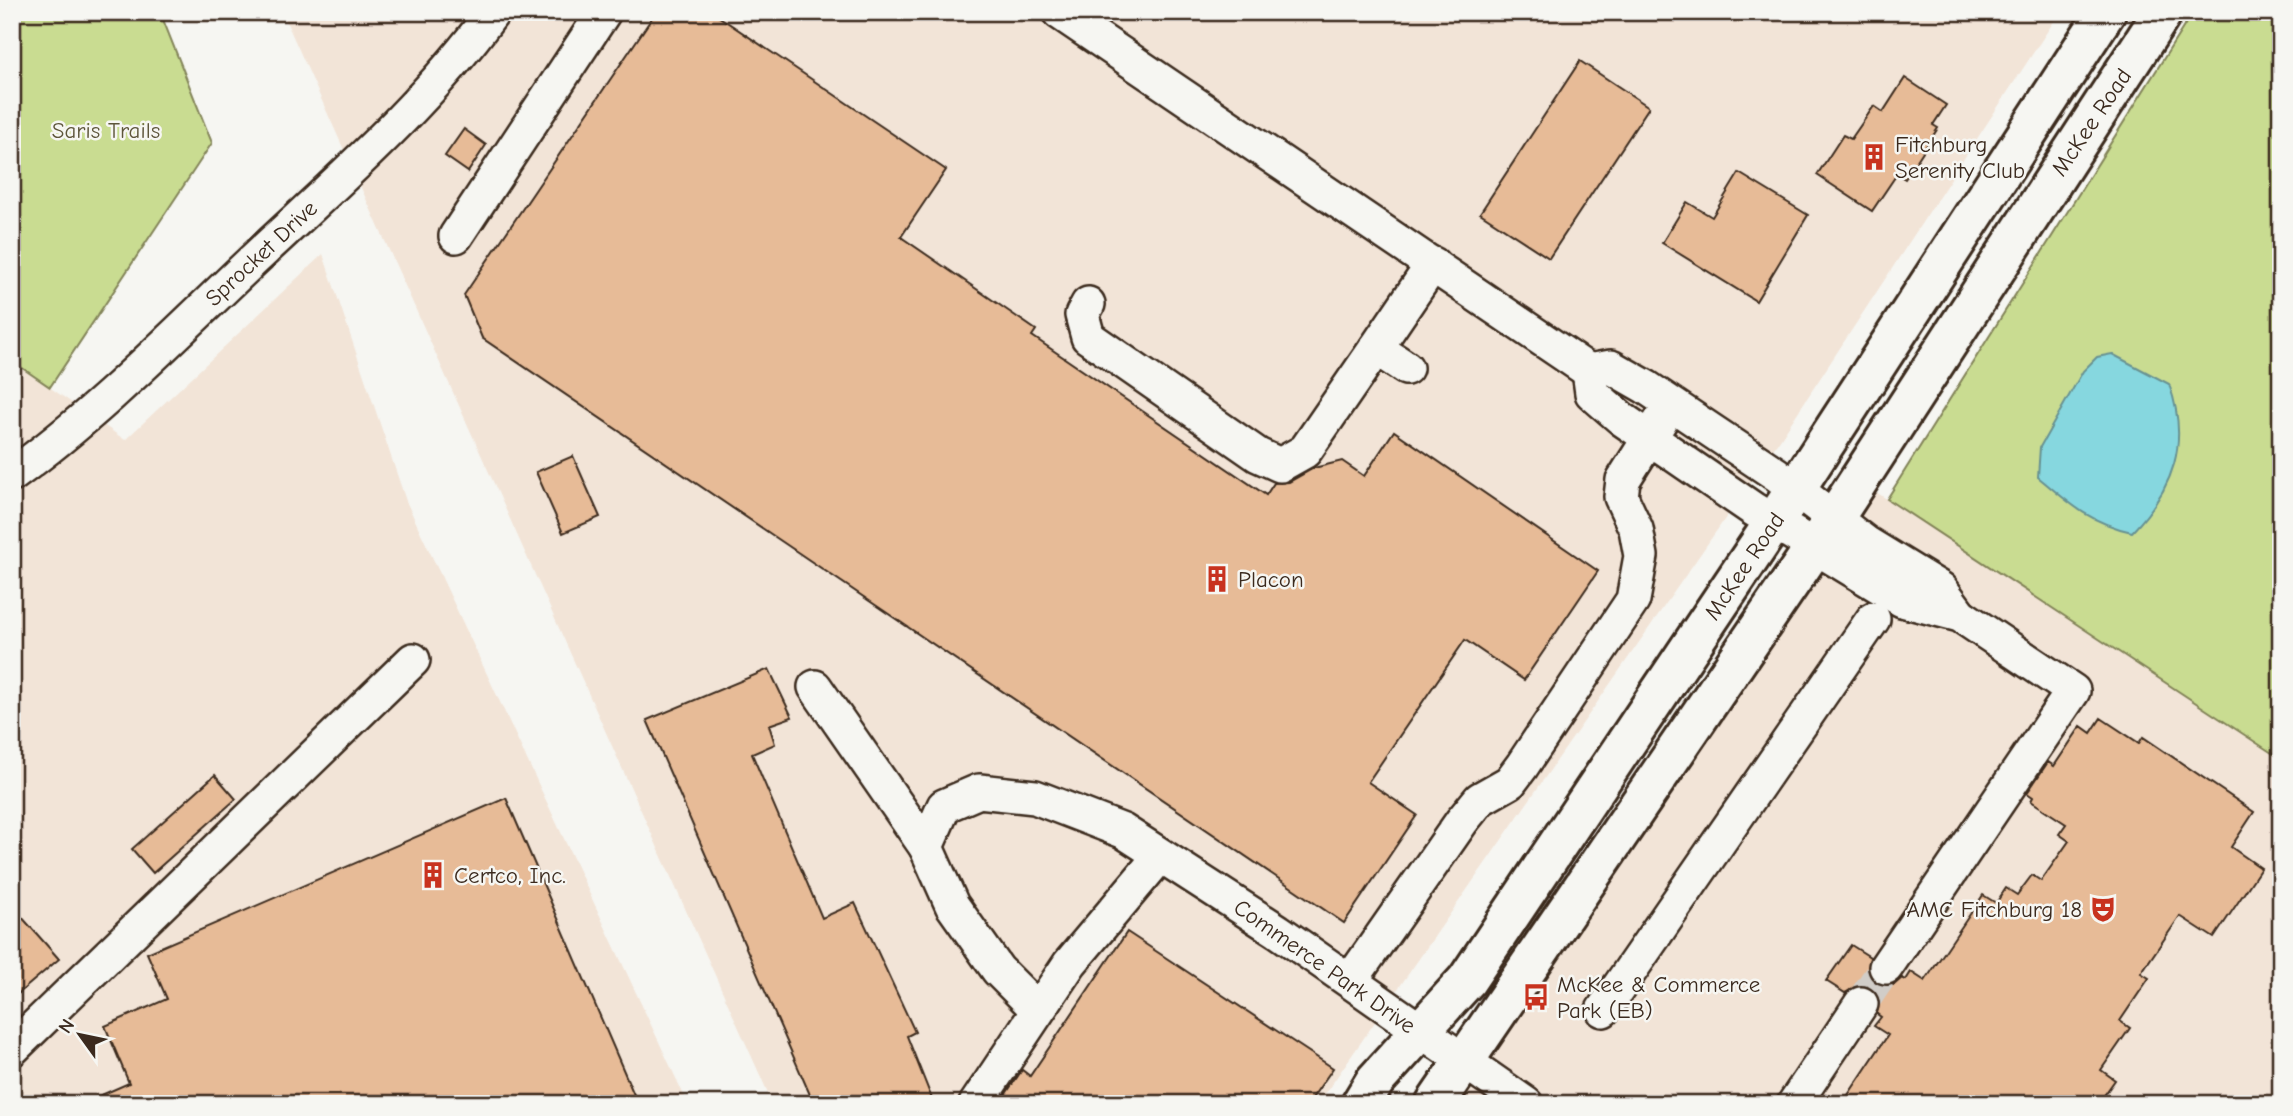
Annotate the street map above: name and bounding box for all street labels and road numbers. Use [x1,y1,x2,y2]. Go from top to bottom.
street label: McKee Road [2046,63,2137,181]
street label: Sprocket Drive [200,195,323,312]
street label: McKee Road [1699,507,1790,625]
street label: Commerce Park Drive [1229,893,1421,1039]

